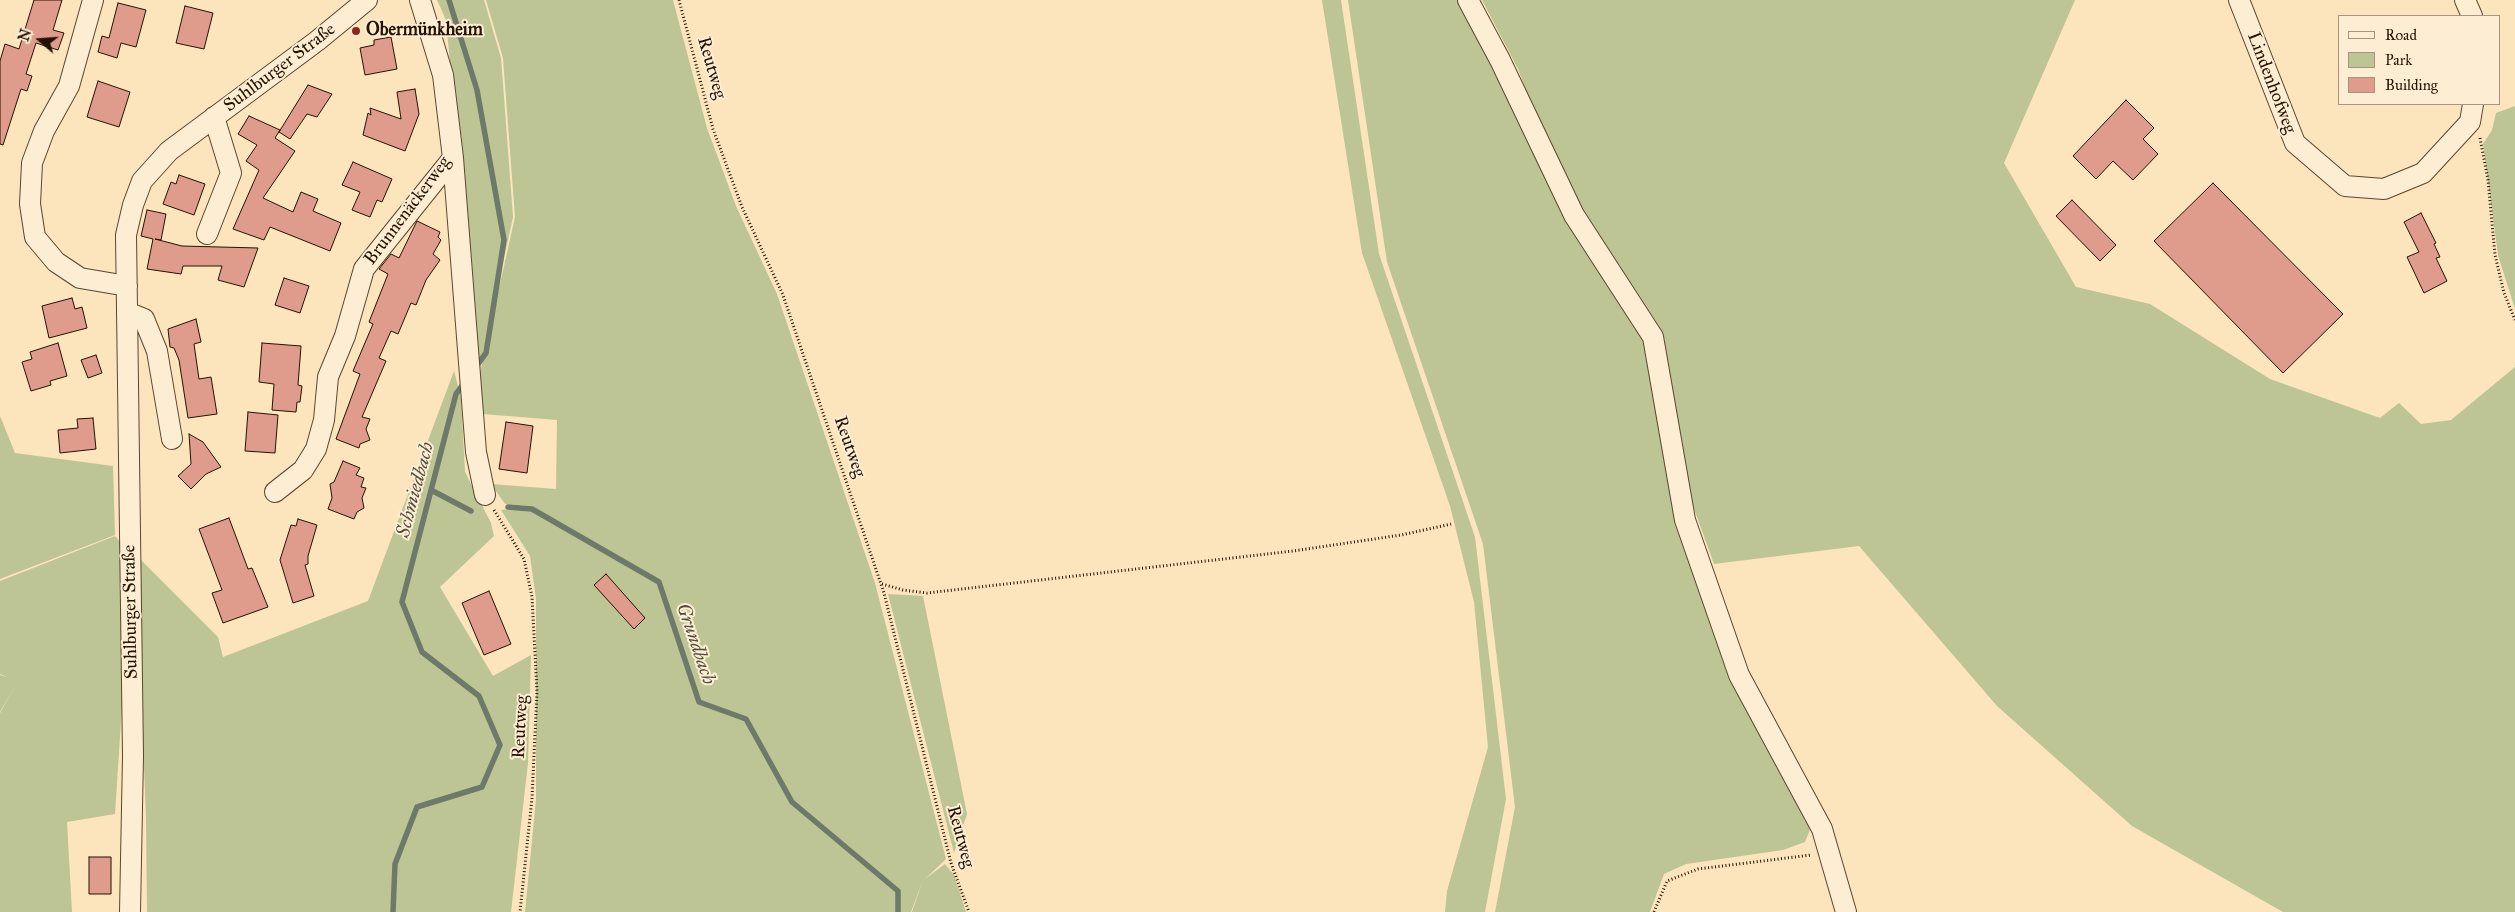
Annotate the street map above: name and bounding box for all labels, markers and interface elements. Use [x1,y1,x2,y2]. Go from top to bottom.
north arrow [15,15,65,65]
legend [2338,15,2500,105]
street label: Suhlburger Straße [220,19,340,117]
place label: Obermünkheim [366,20,483,42]
marker: Obermünkheim [350,25,362,37]
text: Road [2385,26,2417,44]
text: N [15,27,35,43]
street label: Lindenhofweg [2242,29,2300,137]
street label: Reutweg [692,34,730,102]
text: Park [2385,51,2412,69]
text: Building [2385,76,2438,94]
street label: Brunnenäckerweg [360,152,456,270]
street label: Reutweg [828,413,870,481]
water label: Schmiedbach [392,440,440,540]
street label: Suhlburger Straße [119,545,143,679]
water label: Grundbach [670,600,720,688]
street label: Reutweg [509,695,533,759]
street label: Reutweg [941,804,979,870]

